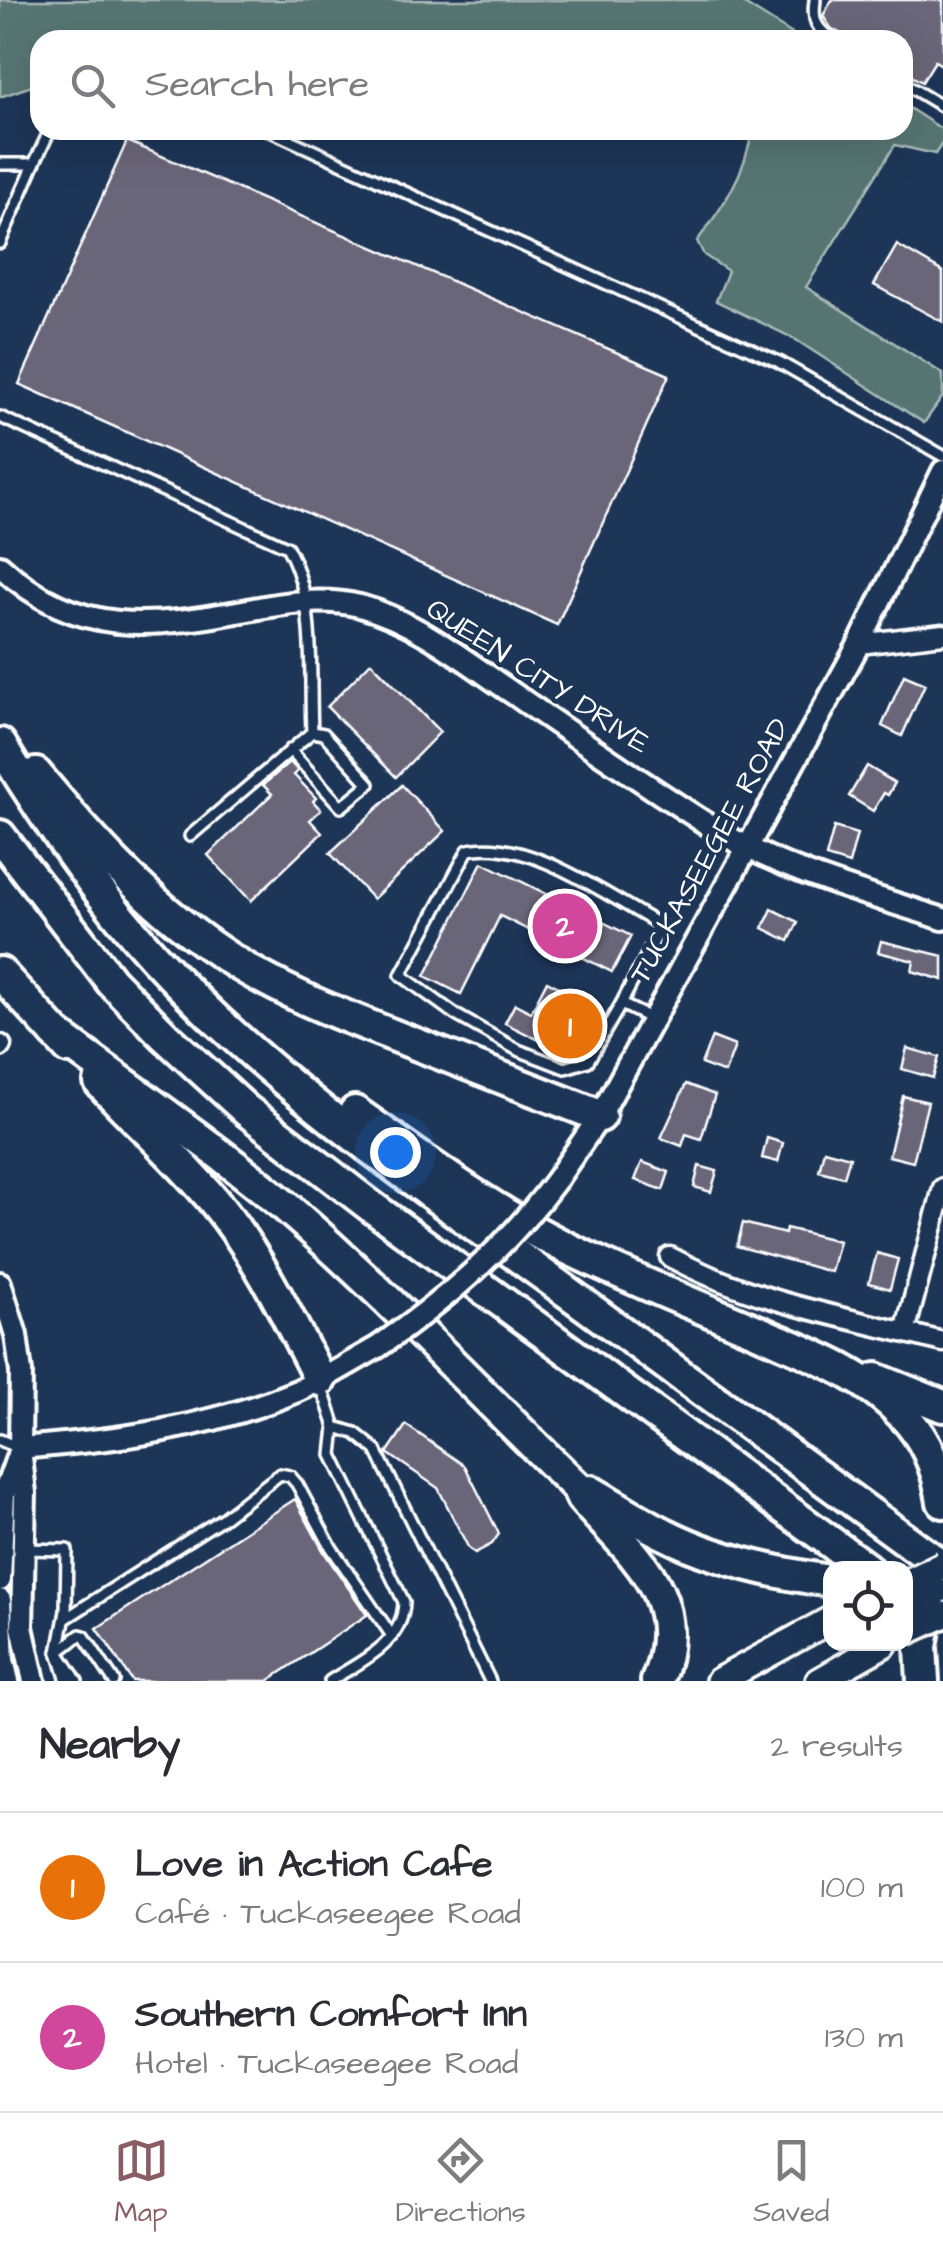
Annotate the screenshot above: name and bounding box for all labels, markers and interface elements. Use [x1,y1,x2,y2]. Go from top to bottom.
search box [30,30,913,140]
icon: search [65,58,120,113]
text: Search here [145,59,369,111]
street label: QUEEN CITY DRIVE [418,588,658,764]
street label: TUCKASEEGEE ROAD [620,711,800,991]
pin: 2 [532,888,598,964]
pin: 1 [538,988,602,1064]
your location [370,1127,421,1178]
map controls [823,1561,913,1651]
button: locate [823,1561,913,1651]
text: Nearby [40,1717,180,1775]
text: 2 results [771,1724,903,1769]
text: Love in Action Cafe [135,1839,493,1891]
text: 1 [70,1865,75,1910]
text: 100 m [821,1865,903,1910]
text: Café · Tuckaseegee Road [135,1891,521,1936]
text: Southern Comfort Inn [135,1989,527,2041]
text: 2 [63,2015,82,2060]
text: 130 m [825,2015,903,2060]
text: Hotel · Tuckaseegee Road [135,2041,518,2086]
tab: Map [114,2133,169,2232]
tab: Directions [396,2133,526,2232]
tab: Saved [753,2133,829,2232]

